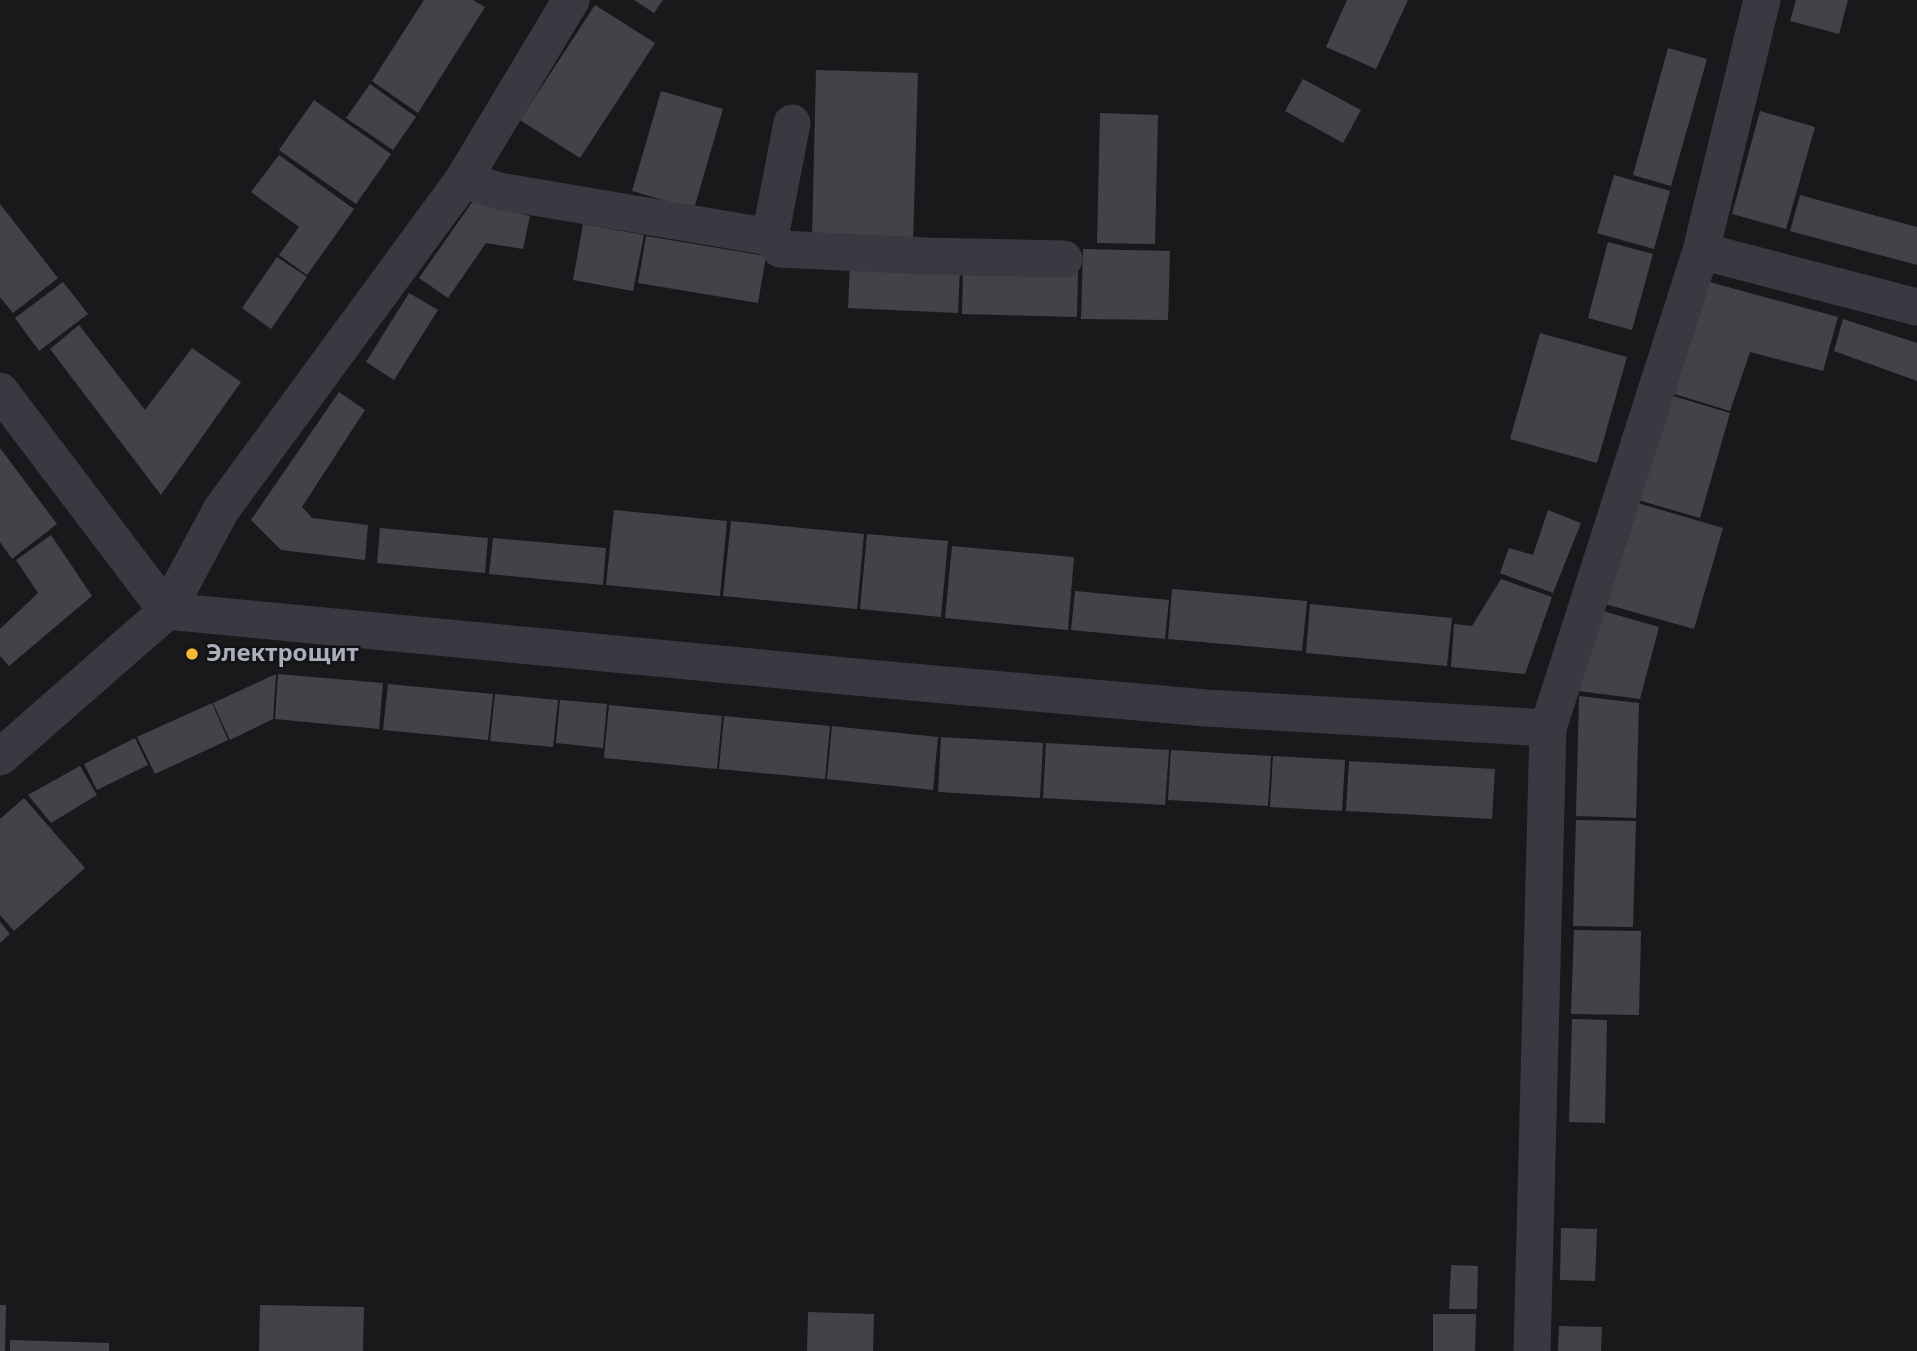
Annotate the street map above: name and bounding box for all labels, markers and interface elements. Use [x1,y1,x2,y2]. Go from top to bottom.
place label: Электрощит [206,640,359,668]
marker: Электрощит [184,646,200,662]

